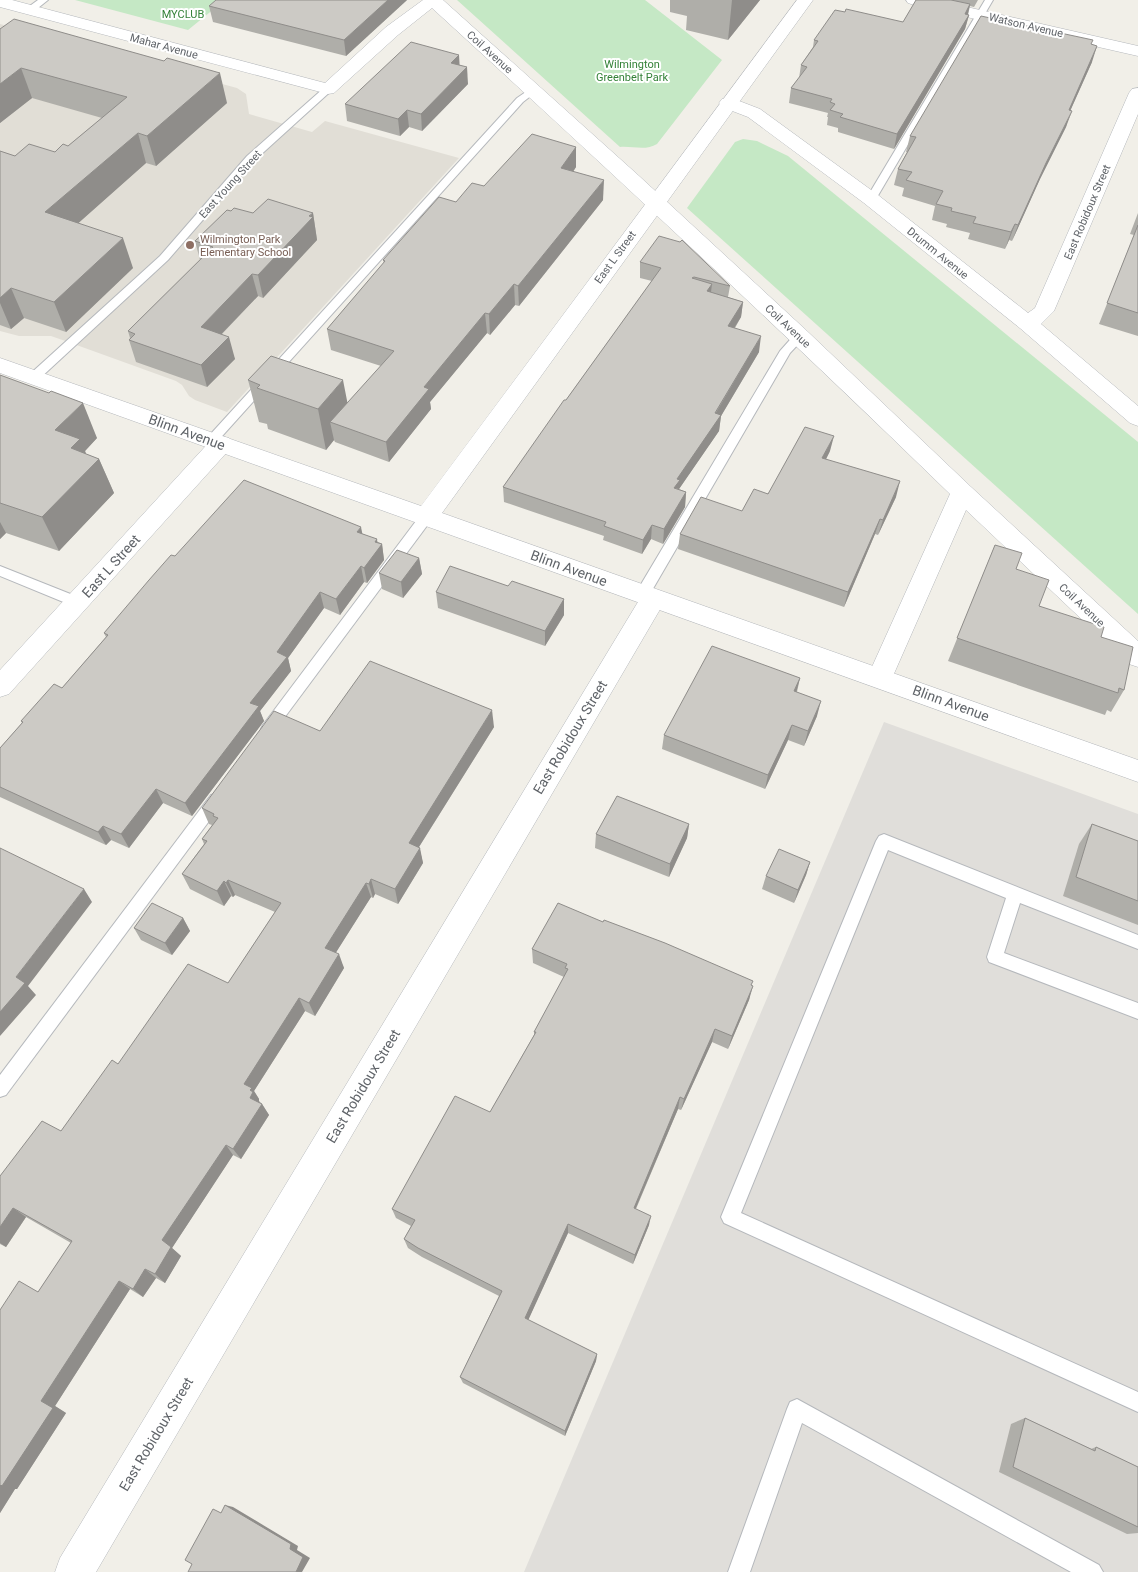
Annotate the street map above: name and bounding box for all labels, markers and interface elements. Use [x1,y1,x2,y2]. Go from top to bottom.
park label: MYCLUB [162,8,204,21]
street label: Watson Avenue [987,11,1064,40]
street label: Coil Avenue [464,28,515,77]
street label: Mahar Avenue [128,31,200,62]
park label: Wilmington Greenbelt Park [596,58,668,84]
street label: East Young Street [196,147,265,221]
street label: East Robidoux Street [1062,162,1114,262]
street label: Drumm Avenue [904,225,971,282]
street label: East L Street [592,228,639,286]
place label: Wilmington Park Elementary School [200,233,291,259]
marker: Wilmington Park Elementary School [184,239,196,251]
street label: Coil Avenue [762,302,813,351]
street label: Blinn Avenue [147,411,227,453]
street label: East L Street [79,531,144,601]
street label: Blinn Avenue [529,547,609,589]
street label: Coil Avenue [1056,581,1107,630]
street label: East Robidoux Street [530,677,610,797]
street label: Blinn Avenue [911,682,991,724]
street label: East Robidoux Street [323,1026,403,1146]
street label: East Robidoux Street [116,1374,196,1494]

